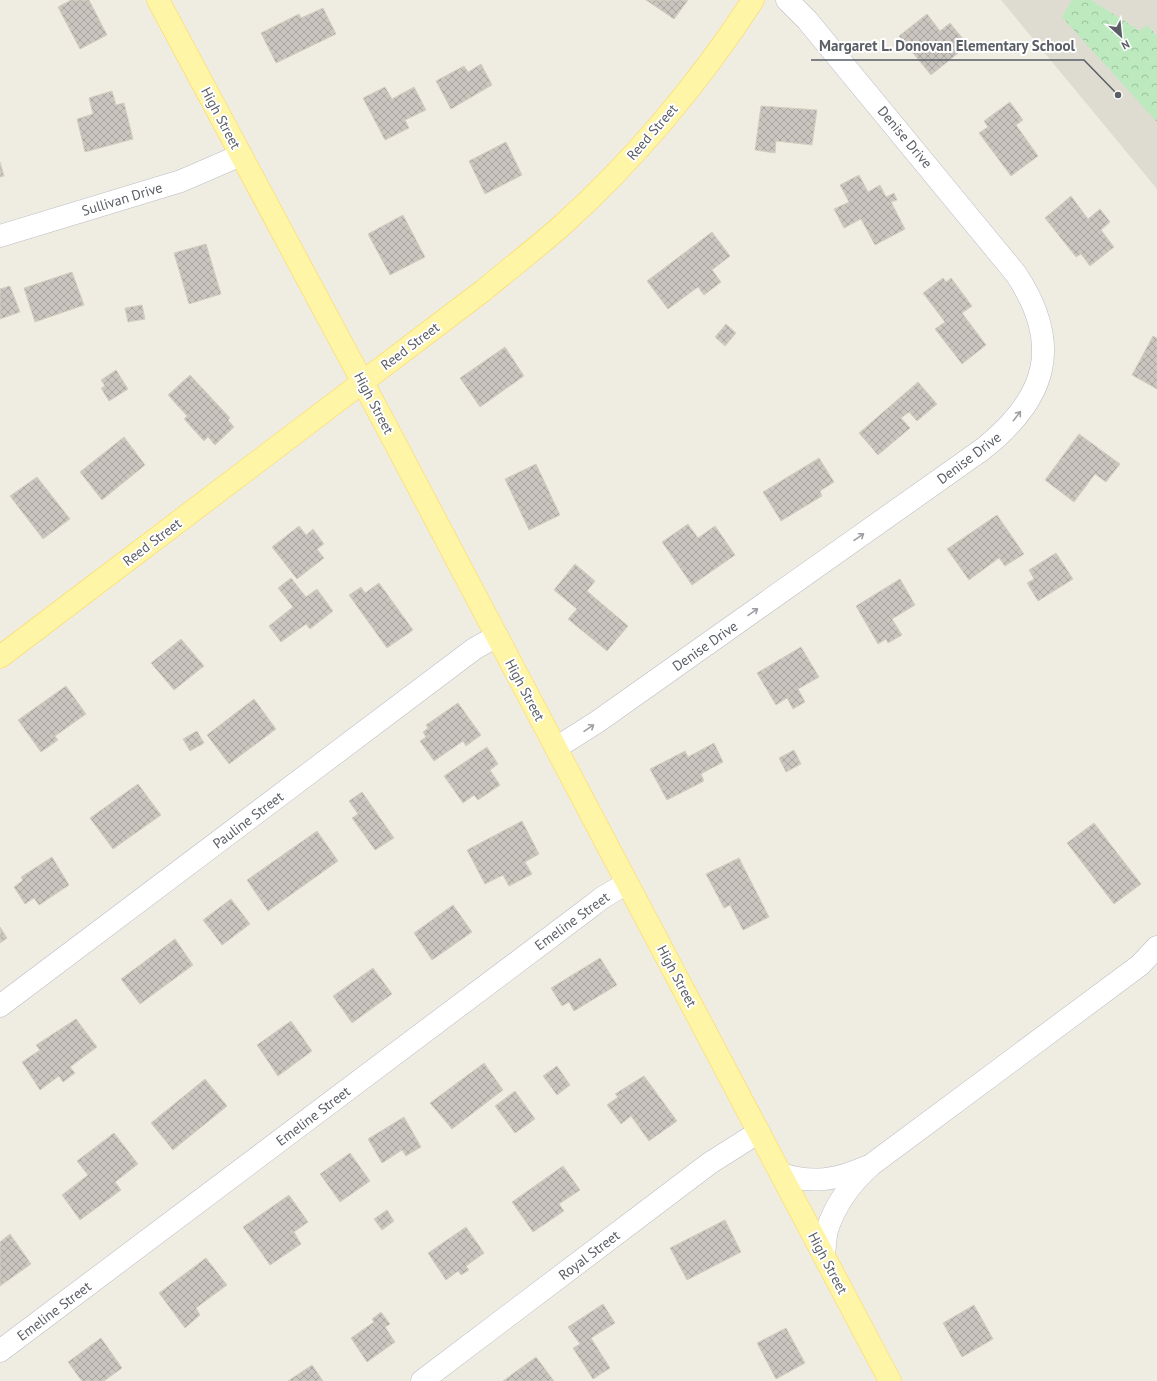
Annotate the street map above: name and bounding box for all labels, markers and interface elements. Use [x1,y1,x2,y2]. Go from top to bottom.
north arrow [1101,16,1141,56]
callout: Margaret L. Donovan Elementary School [811,33,1084,60]
text: Margaret L. Donovan Elementary School [819,36,1076,55]
text: N [1119,37,1132,53]
street label: High Street [197,84,245,152]
street label: Reed Street [623,100,682,164]
street label: Denise Drive [874,102,936,172]
street label: Sullivan Drive [80,178,164,220]
street label: Reed Street [377,318,443,374]
street label: High Street [350,369,398,437]
one-way arrow [1013,410,1021,421]
street label: Denise Drive [933,428,1005,488]
street label: Reed Street [119,514,185,570]
one-way arrow [853,533,864,541]
one-way arrow [747,608,758,616]
street label: Denise Drive [669,617,741,675]
street label: High Street [501,656,549,724]
one-way arrow [583,724,594,732]
street label: Pauline Street [209,787,287,852]
street label: Emeline Street [531,888,613,954]
street label: High Street [653,942,701,1010]
street label: Emeline Street [272,1082,354,1150]
street label: Royal Street [555,1226,623,1284]
street label: High Street [804,1229,852,1297]
street label: Emeline Street [13,1277,95,1345]

